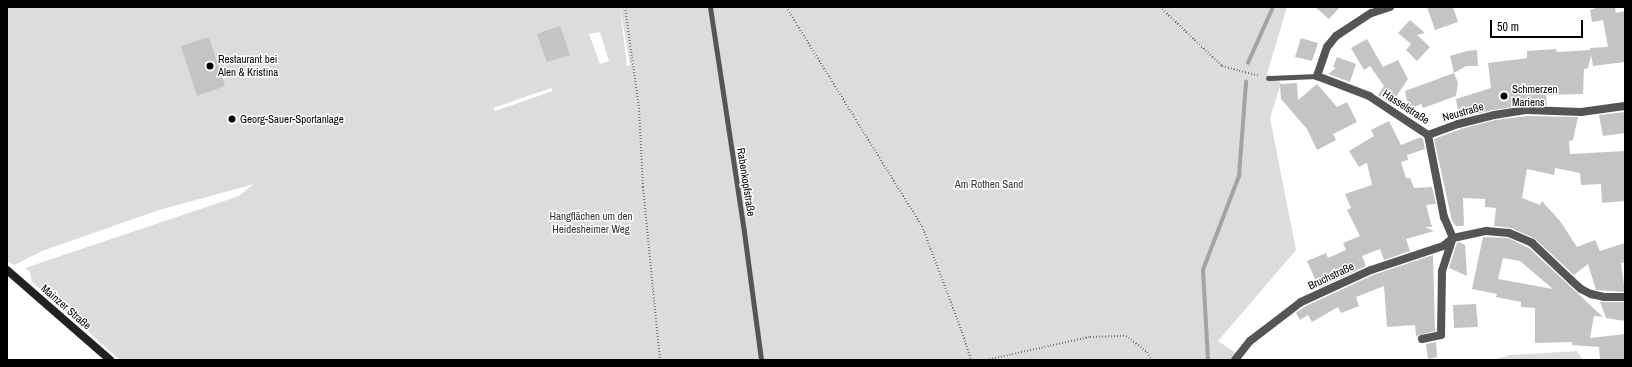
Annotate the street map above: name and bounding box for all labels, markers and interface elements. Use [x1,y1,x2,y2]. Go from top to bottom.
scale bar [1492,12,1585,38]
text: 50 m [1497,19,1519,35]
place label: Restaurant bei Alen & Kristina [218,53,278,79]
marker: Restaurant bei Alen & Kristina [205,61,215,71]
place label: Schmerzen Mariens [1512,83,1558,109]
street label: Hasselstraße [1380,87,1432,127]
marker: Schmerzen Mariens [1499,91,1509,101]
street label: Neustraße [1441,100,1485,124]
place label: Georg-Sauer-Sportanlage [240,112,344,126]
marker: Georg-Sauer-Sportanlage [227,114,237,124]
street label: Rabenkopfstraße [734,147,758,217]
park label: Am Rothen Sand [955,177,1023,191]
park label: Hangflächen um den Heidesheimer Weg [549,210,633,236]
street label: Bruchstraße [1306,260,1356,292]
street label: Mainzer Straße [38,282,94,332]

